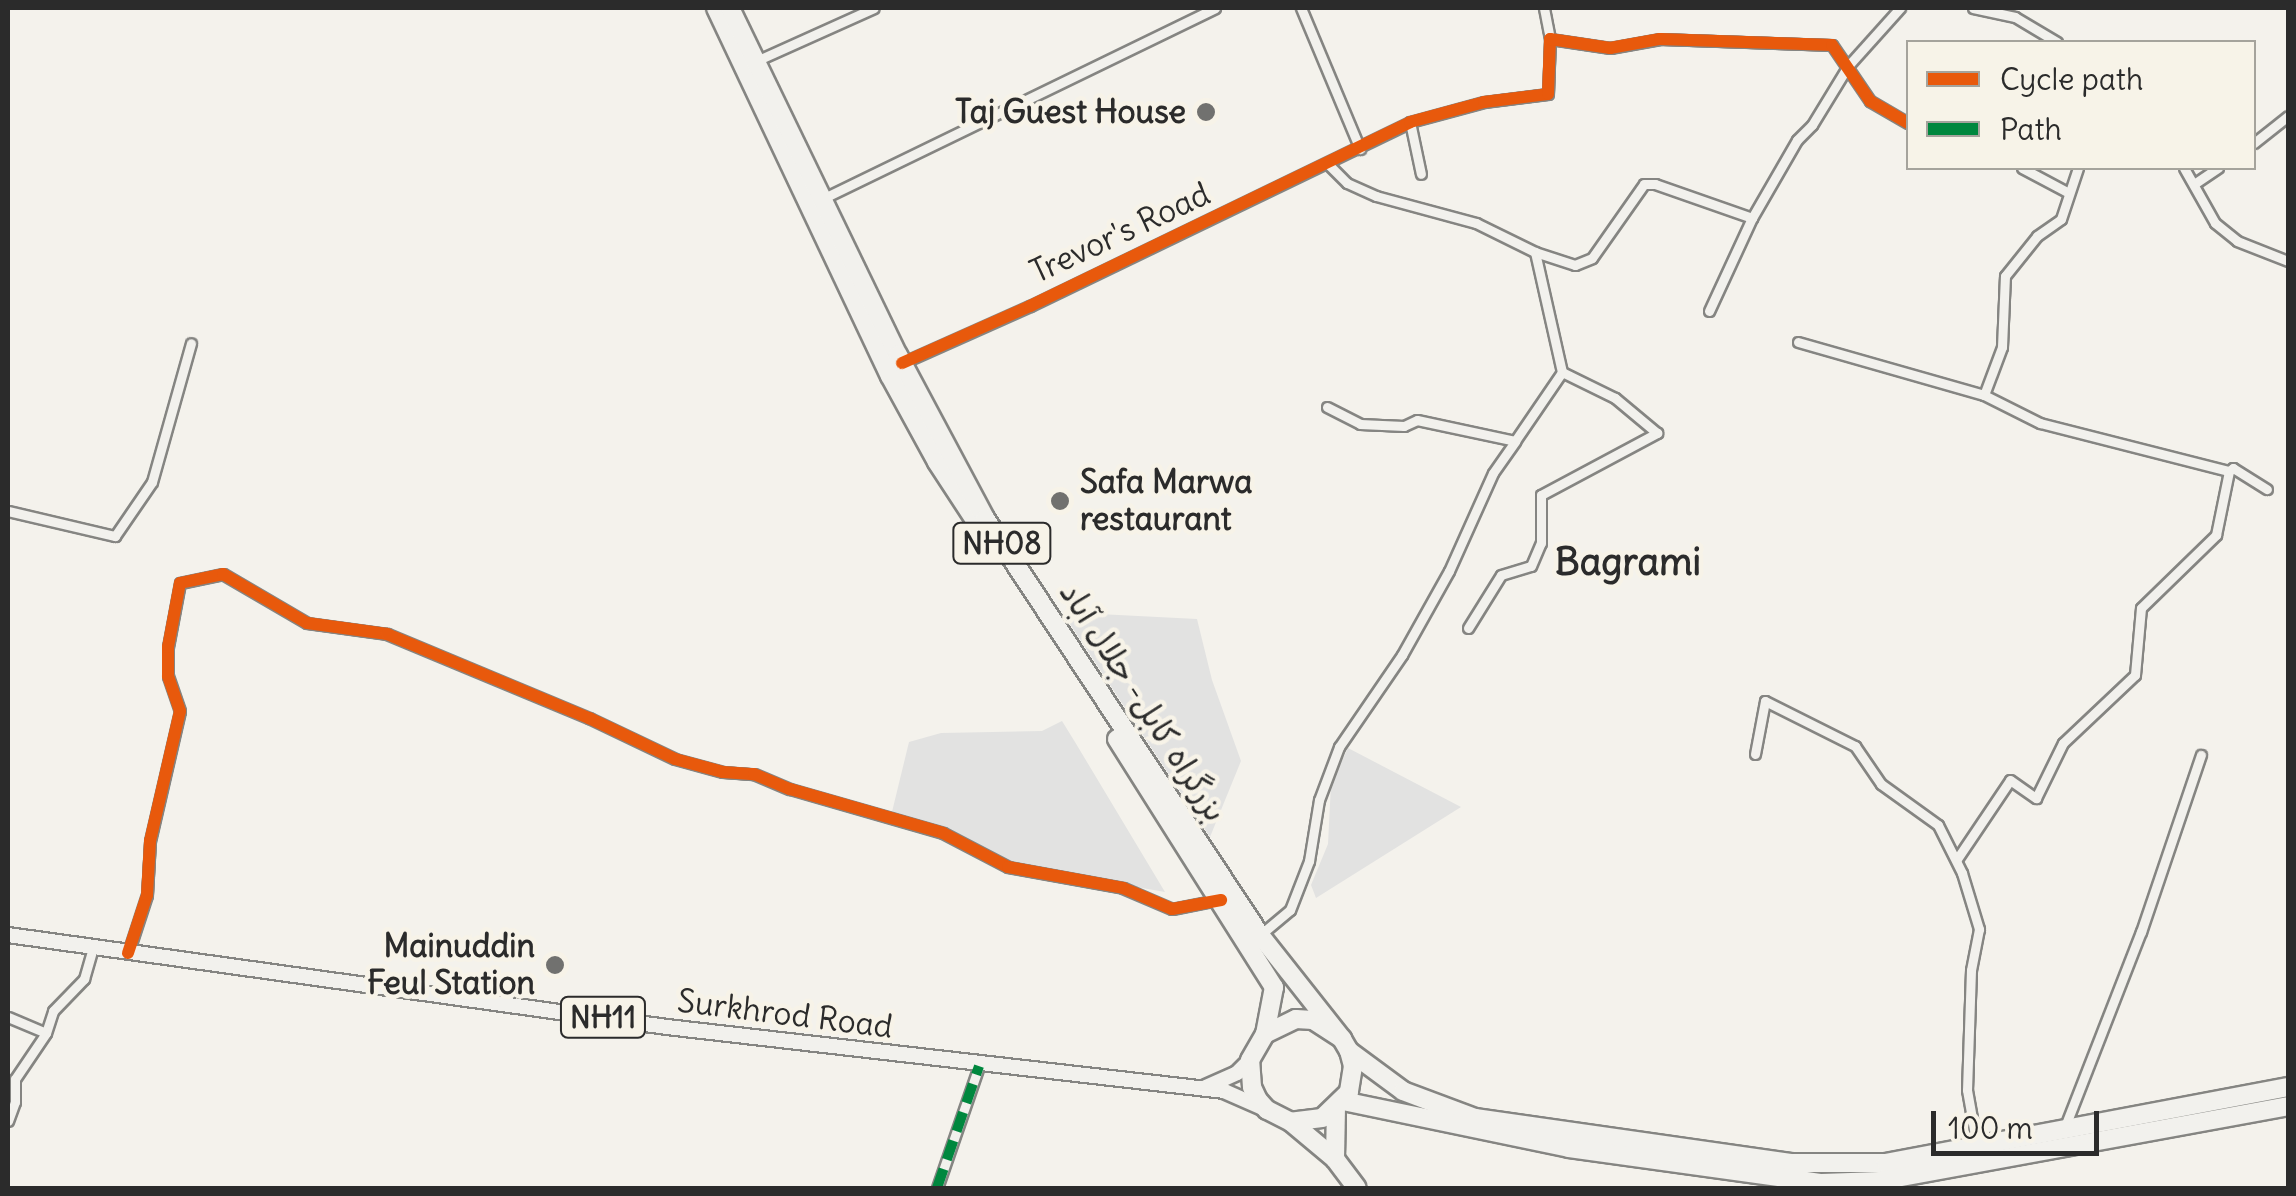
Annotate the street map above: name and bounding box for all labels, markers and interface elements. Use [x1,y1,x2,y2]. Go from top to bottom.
legend [1906,40,2256,170]
text: Cycle path [2000,60,2143,98]
place label: Taj Guest House [955,93,1186,131]
marker: Taj Guest House [1195,101,1217,123]
text: Path [2000,110,2062,148]
street label: Trevor's Road [1024,175,1216,291]
place label: Safa Marwa restaurant [1080,464,1252,539]
marker: Safa Marwa restaurant [1049,490,1071,512]
road number: NH08 [952,518,1052,568]
district label: Bagrami [1555,539,1701,585]
street label: بزرگراه کابل- جلال آباد [1051,575,1235,829]
place label: Mainuddin Feul Station [367,928,535,1003]
marker: Mainuddin Feul Station [544,954,566,976]
street label: Surkhrod Road [675,982,895,1046]
road number: NH11 [558,992,648,1042]
scale bar [1936,1091,2104,1153]
text: 100 m [1948,1109,2033,1147]

